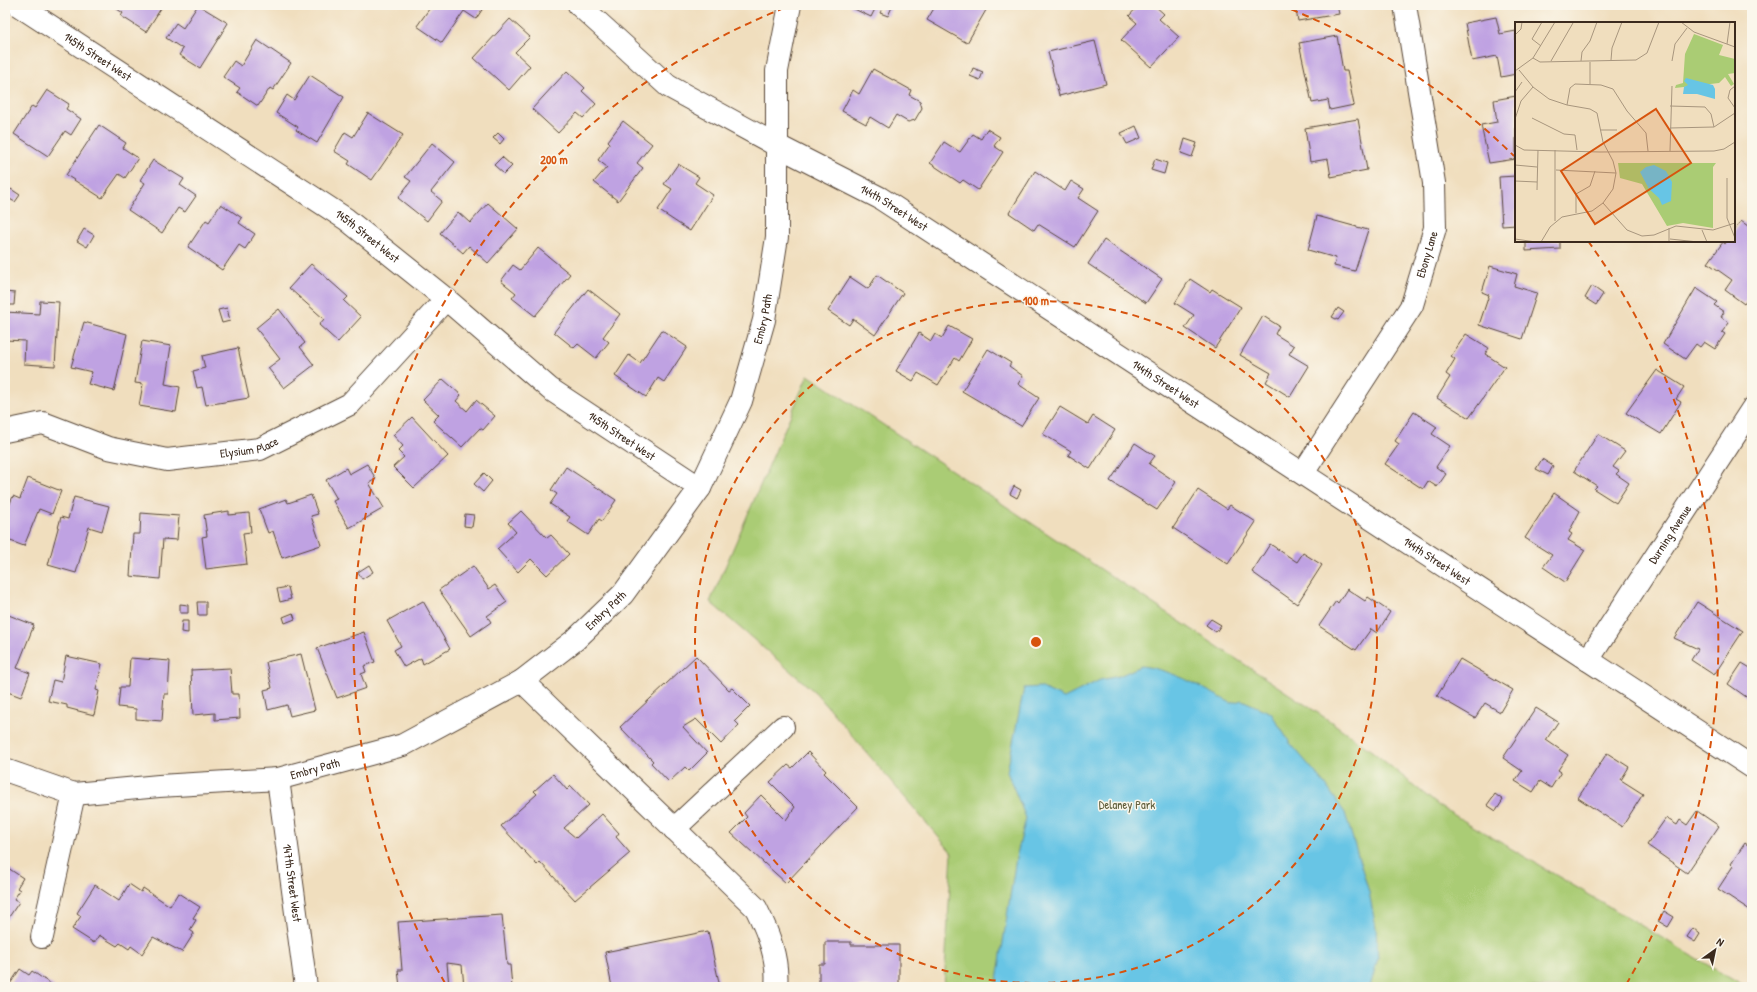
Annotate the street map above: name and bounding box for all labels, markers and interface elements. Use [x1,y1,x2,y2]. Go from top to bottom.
inset map [1515,22,1735,242]
street label: 145th Street West [61,28,136,85]
text: 200 m [540,151,568,168]
street label: 144th Street West [857,180,932,235]
street label: 145th Street West [332,205,404,267]
street label: Ebony Lane [1412,229,1442,280]
text: 100 m [1023,292,1049,309]
street label: Embry Path [749,293,776,346]
street label: 144th Street West [1129,356,1203,412]
street label: 145th Street West [585,407,660,465]
street label: Elysium Place [219,432,281,462]
street label: Durning Avenue [1644,501,1695,567]
street label: 144th Street West [1400,533,1475,590]
street label: Embry Path [581,586,630,634]
centre of rings [1029,635,1043,649]
street label: Embry Path [288,754,342,783]
park label: Delaney Park [1099,796,1155,813]
street label: 147th Street West [279,843,306,924]
north arrow [1695,930,1735,970]
text: N [1714,934,1727,949]

